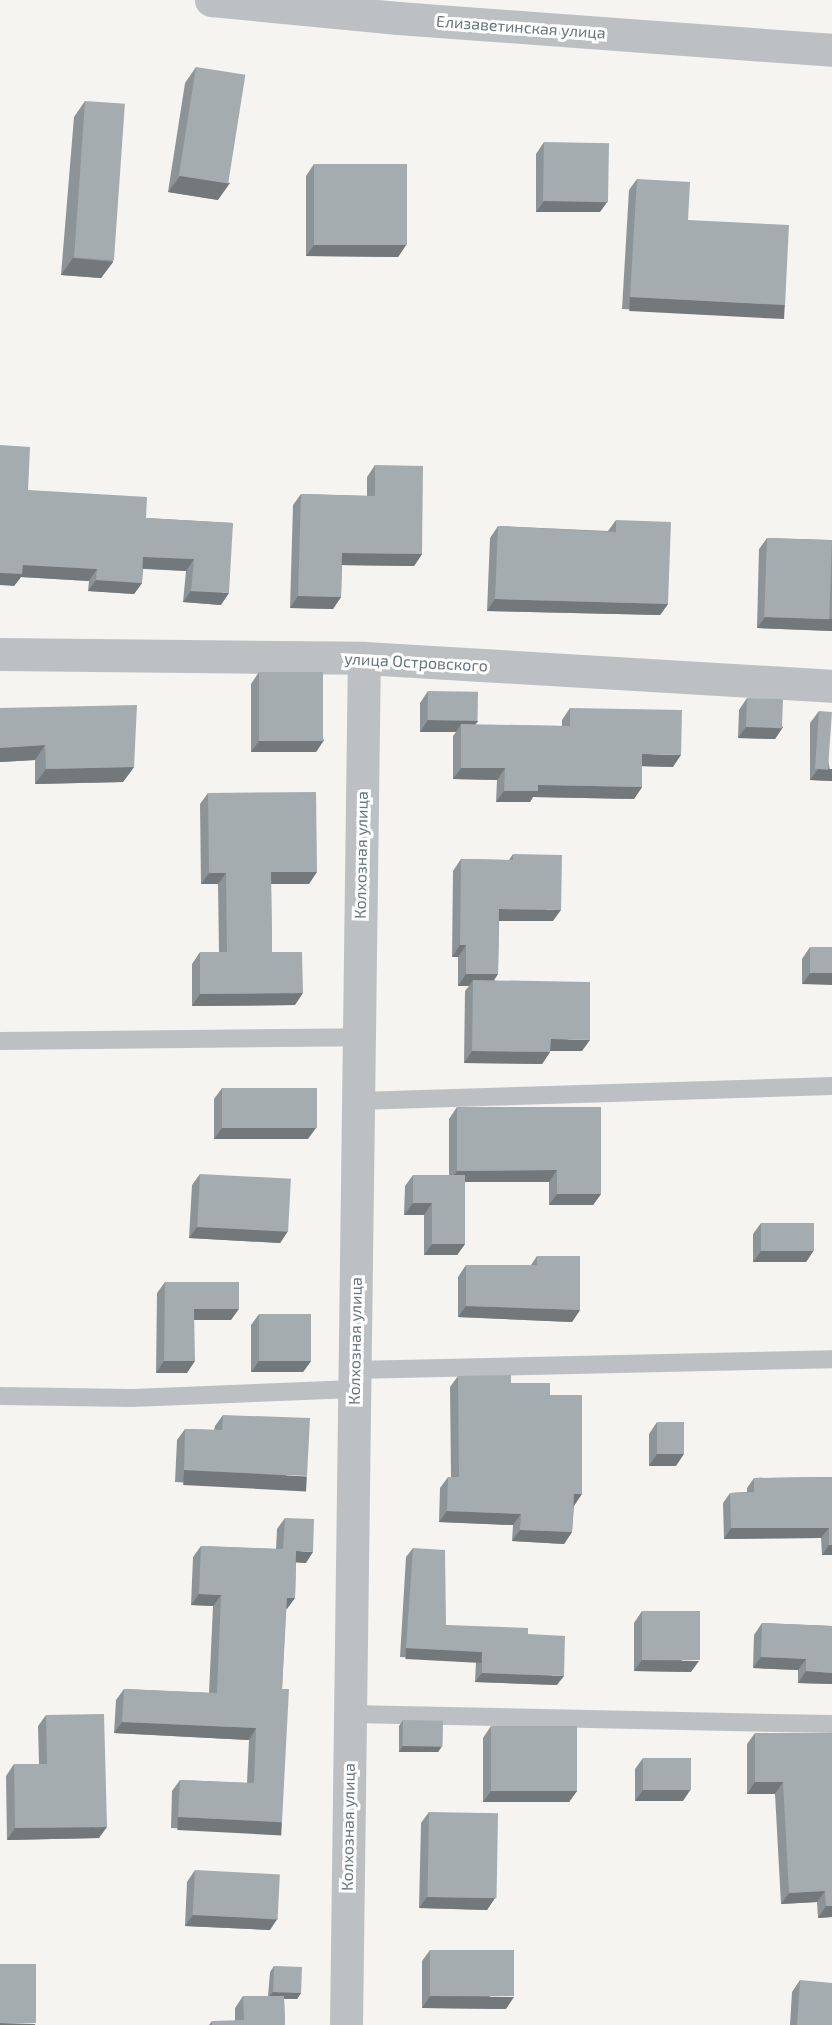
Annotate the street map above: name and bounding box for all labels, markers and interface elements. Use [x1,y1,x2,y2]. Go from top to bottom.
street label: Елизаветинская улица [436,11,606,43]
street label: улица Островского [344,649,488,675]
street label: Колхозная улица [350,791,372,919]
street label: Колхозная улица [344,1277,366,1405]
street label: Колхозная улица [337,1763,359,1891]

